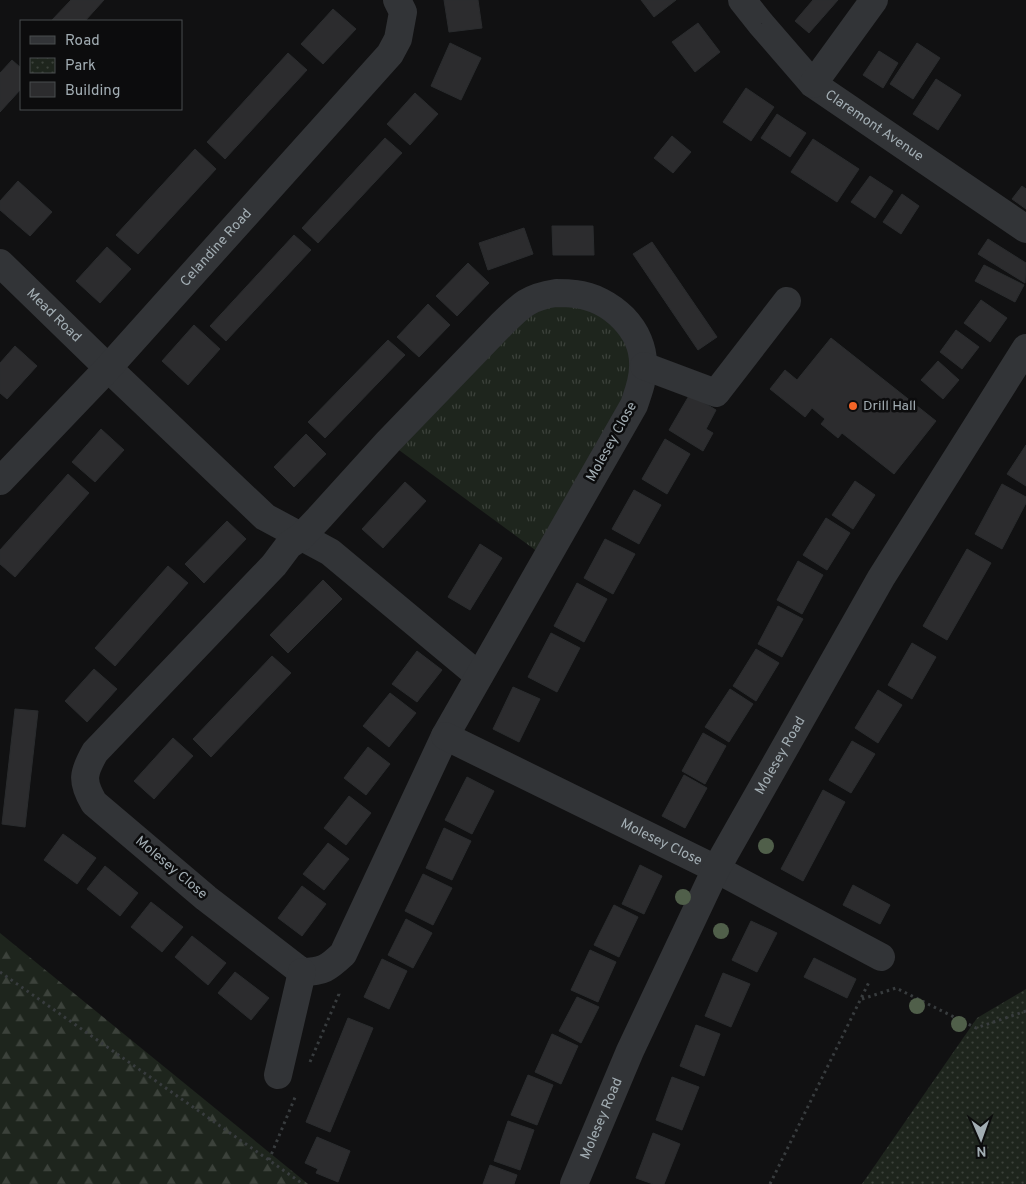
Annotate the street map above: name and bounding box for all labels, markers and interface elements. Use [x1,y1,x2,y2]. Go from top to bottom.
legend [20,20,182,110]
text: Road [65,32,100,51]
text: Park [65,57,96,76]
text: Building [65,82,120,101]
street label: Claremont Avenue [822,86,927,165]
street label: Celandine Road [177,205,255,290]
street label: Mead Road [23,285,85,346]
place label: Drill Hall [863,398,916,415]
street label: Molesey Close [583,399,641,485]
marker: Drill Hall [847,400,859,412]
street label: Molesey Road [751,714,809,798]
street label: Molesey Close [618,815,705,869]
street label: Molesey Close [131,833,211,903]
street label: Molesey Road [577,1075,626,1162]
north arrow [956,1114,1006,1164]
text: N [976,1142,987,1159]

